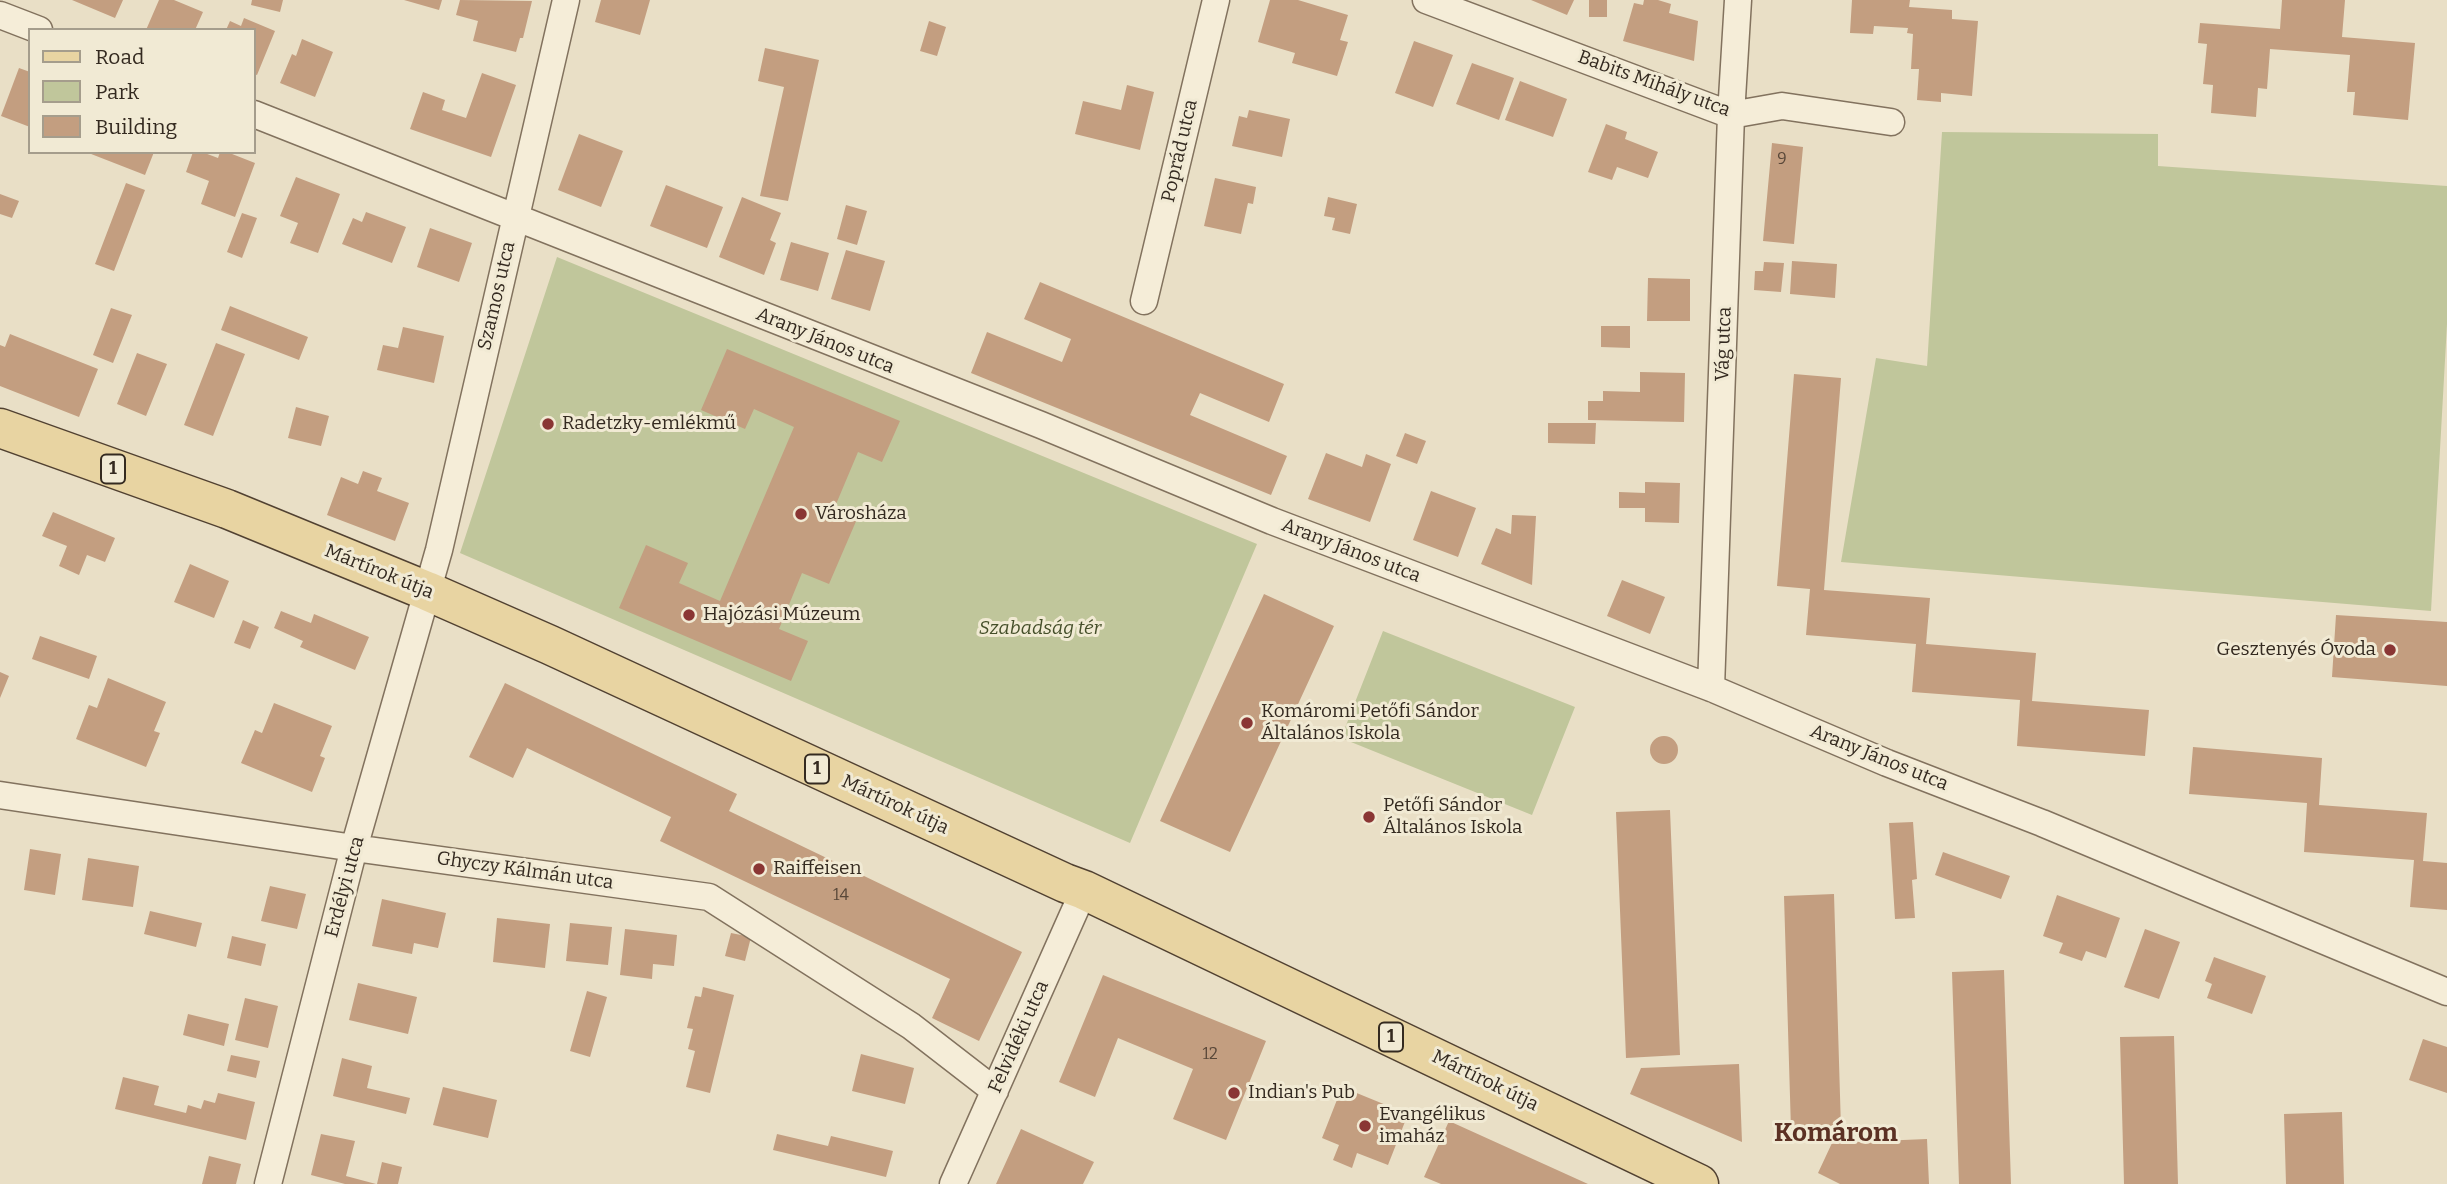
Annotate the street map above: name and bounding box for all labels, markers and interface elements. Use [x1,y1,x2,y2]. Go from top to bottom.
legend [28,28,256,154]
text: Road [95,44,144,70]
street label: Babits Mihály utca [1575,46,1733,122]
text: Park [95,79,139,105]
street label: Poprád utca [1157,97,1203,205]
text: Building [95,114,177,140]
house number: 9 [1777,150,1787,170]
street label: Szamos utca [473,239,521,353]
street label: Arany János utca [753,303,897,379]
street label: Vág utca [1711,306,1737,382]
place label: Radetzky-emlékmű [562,413,736,435]
marker: Radetzky-emlékmű [540,416,556,432]
road number: 1 [101,454,125,484]
place label: Városháza [815,503,907,525]
marker: Városháza [793,506,809,522]
street label: Arany János utca [1278,514,1424,588]
street label: Mártírok útja [321,540,437,604]
place label: Hajózási Múzeum [703,604,860,626]
marker: Hajózási Múzeum [681,607,697,623]
park label: Szabadság tér [979,618,1101,640]
place label: Gesztenyés Óvoda [2216,639,2376,661]
marker: Gesztenyés Óvoda [2382,642,2398,658]
place label: Komáromi Petőfi Sándor Általános Iskola [1261,701,1479,745]
marker: Komáromi Petőfi Sándor Általános Iskola [1239,715,1255,731]
street label: Arany János utca [1807,720,1951,796]
road number: 1 [805,754,829,784]
street label: Mártírok útja [838,770,952,840]
place label: Petőfi Sándor Általános Iskola [1383,795,1522,839]
marker: Petőfi Sándor Általános Iskola [1361,809,1377,825]
street label: Erdélyi utca [321,834,369,940]
street label: Ghyczy Kálmán utca [435,847,615,895]
place label: Raiffeisen [773,858,862,880]
marker: Raiffeisen [751,861,767,877]
house number: 14 [833,886,849,906]
street label: Felvidéki utca [984,977,1054,1097]
road number: 1 [1379,1022,1403,1052]
house number: 12 [1202,1045,1218,1065]
street label: Mártírok útja [1428,1045,1542,1117]
place label: Indian's Pub [1248,1082,1355,1104]
marker: Indian's Pub [1226,1085,1242,1101]
place label: Evangélikus imaház [1379,1104,1486,1148]
marker: Evangélikus imaház [1357,1118,1373,1134]
district label: Komárom [1774,1118,1898,1150]

